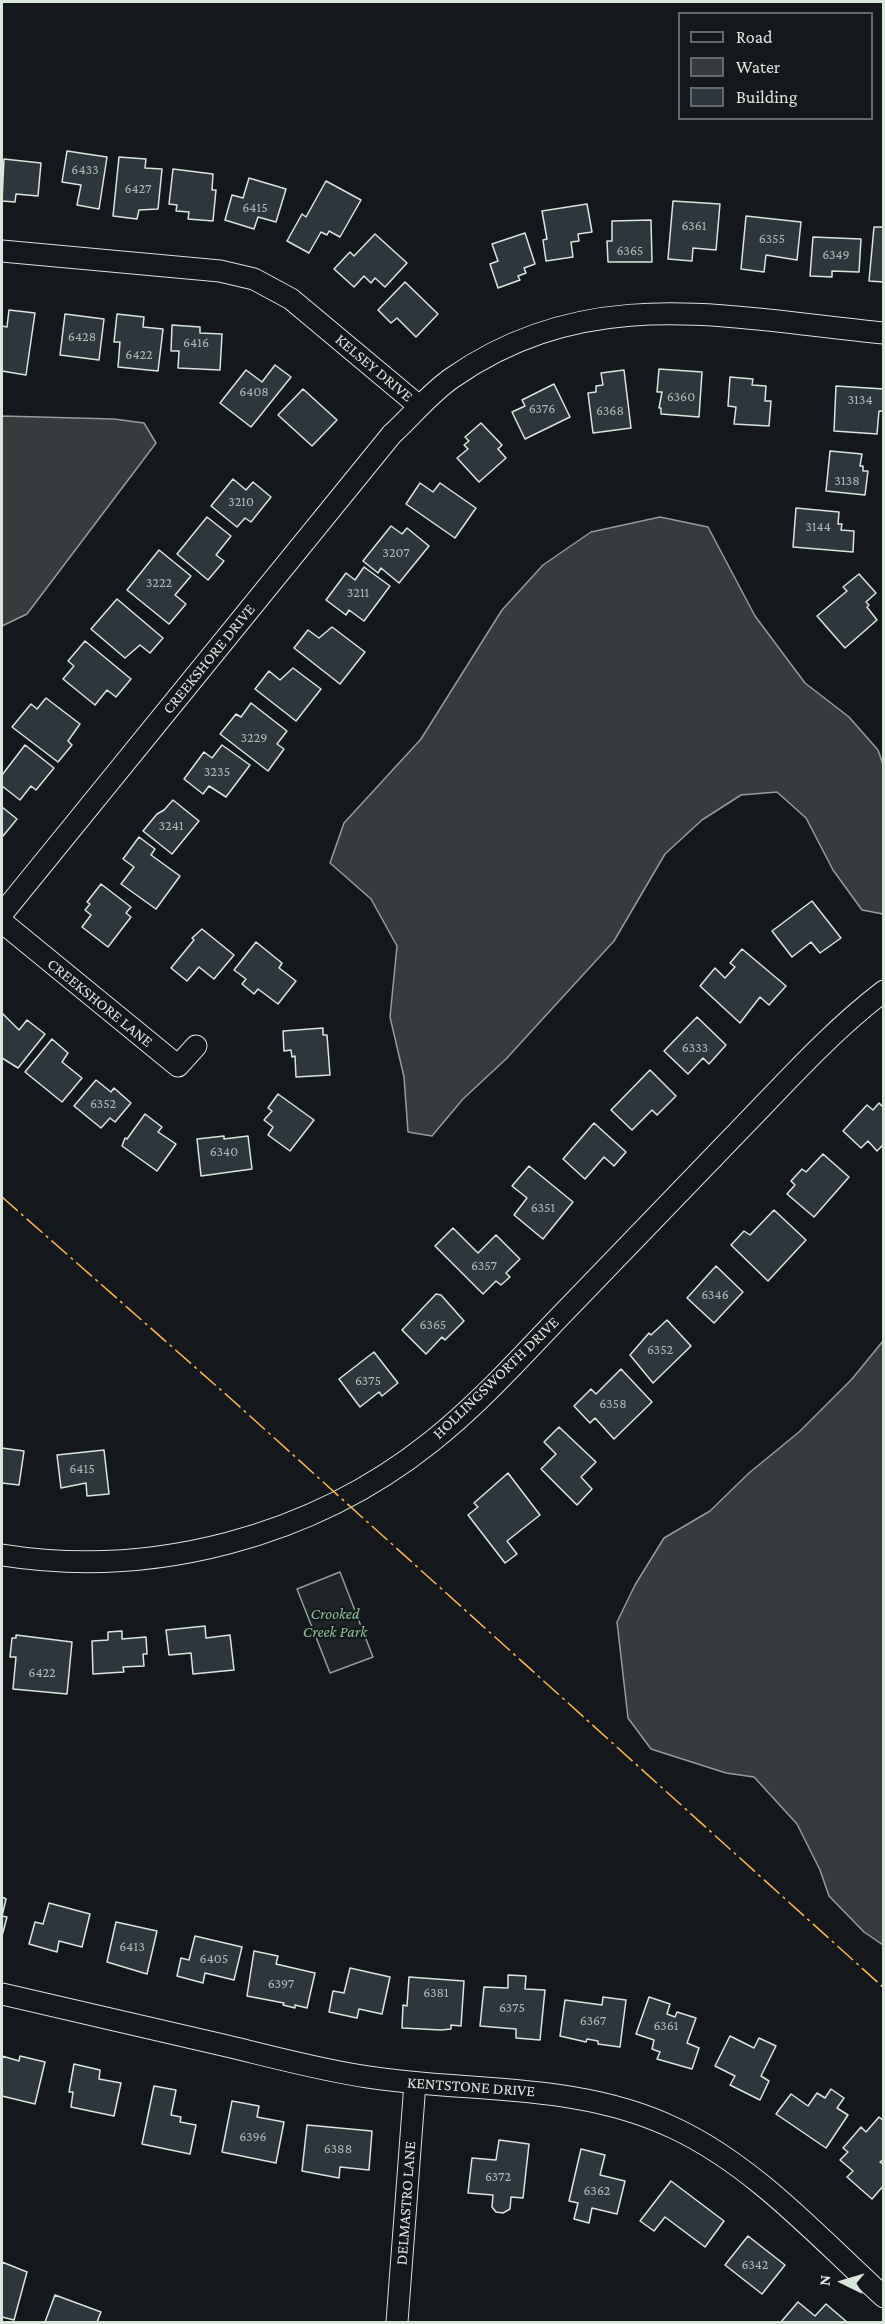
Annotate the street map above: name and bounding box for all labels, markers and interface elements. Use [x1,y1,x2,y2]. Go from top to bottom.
legend [678,12,873,120]
text: Road [736,27,773,47]
text: Water [736,57,780,77]
text: Building [736,87,797,107]
house number: 6433 [71,162,99,178]
house number: 6427 [124,181,152,197]
house number: 6415 [242,200,268,216]
house number: 6361 [681,218,707,234]
house number: 6355 [759,231,785,247]
house number: 6365 [617,243,643,259]
house number: 6349 [822,247,850,263]
house number: 6428 [68,329,96,345]
street label: KELSEY DRIVE [331,330,417,406]
house number: 6416 [183,335,209,351]
house number: 6422 [125,347,153,363]
house number: 6408 [239,384,269,400]
house number: 6360 [667,389,695,405]
house number: 3134 [847,392,873,408]
house number: 6376 [529,401,555,417]
house number: 6368 [596,403,624,419]
house number: 3138 [834,473,860,489]
house number: 3210 [228,494,254,510]
house number: 3144 [805,519,831,535]
house number: 3207 [382,545,410,561]
house number: 3222 [146,575,172,591]
house number: 3211 [347,585,369,601]
street label: CREEKSHORE DRIVE [159,600,259,718]
house number: 3229 [241,730,267,746]
house number: 3235 [204,764,230,780]
house number: 3241 [158,818,184,834]
street label: CREEKSHORE LANE [43,955,157,1051]
house number: 6333 [682,1040,708,1056]
house number: 6352 [90,1096,116,1112]
house number: 6340 [210,1144,238,1160]
house number: 6351 [531,1200,555,1216]
house number: 6357 [471,1258,497,1274]
house number: 6346 [701,1287,729,1303]
street label: HOLLINGSWORTH DRIVE [429,1313,563,1443]
house number: 6365 [420,1317,446,1333]
house number: 6352 [647,1342,673,1358]
house number: 6375 [355,1373,381,1389]
house number: 6358 [599,1396,627,1412]
house number: 6415 [69,1461,95,1477]
park label: Crooked Creek Park [303,1604,367,1642]
house number: 6422 [28,1665,56,1681]
house number: 6413 [119,1939,145,1955]
house number: 6405 [200,1951,228,1967]
house number: 6397 [268,1976,294,1992]
house number: 6381 [423,1985,449,2001]
house number: 6375 [499,2000,525,2016]
house number: 6367 [580,2013,606,2029]
house number: 6361 [653,2018,679,2034]
street label: KENTSTONE DRIVE [406,2073,536,2101]
house number: 6396 [239,2129,267,2145]
street label: DELMASTRO LANE [392,2140,420,2266]
house number: 6388 [324,2141,352,2157]
house number: 6372 [485,2169,511,2185]
house number: 6362 [584,2183,610,2199]
north arrow [813,2252,873,2312]
house number: 6342 [742,2257,768,2273]
text: N [816,2274,834,2287]

